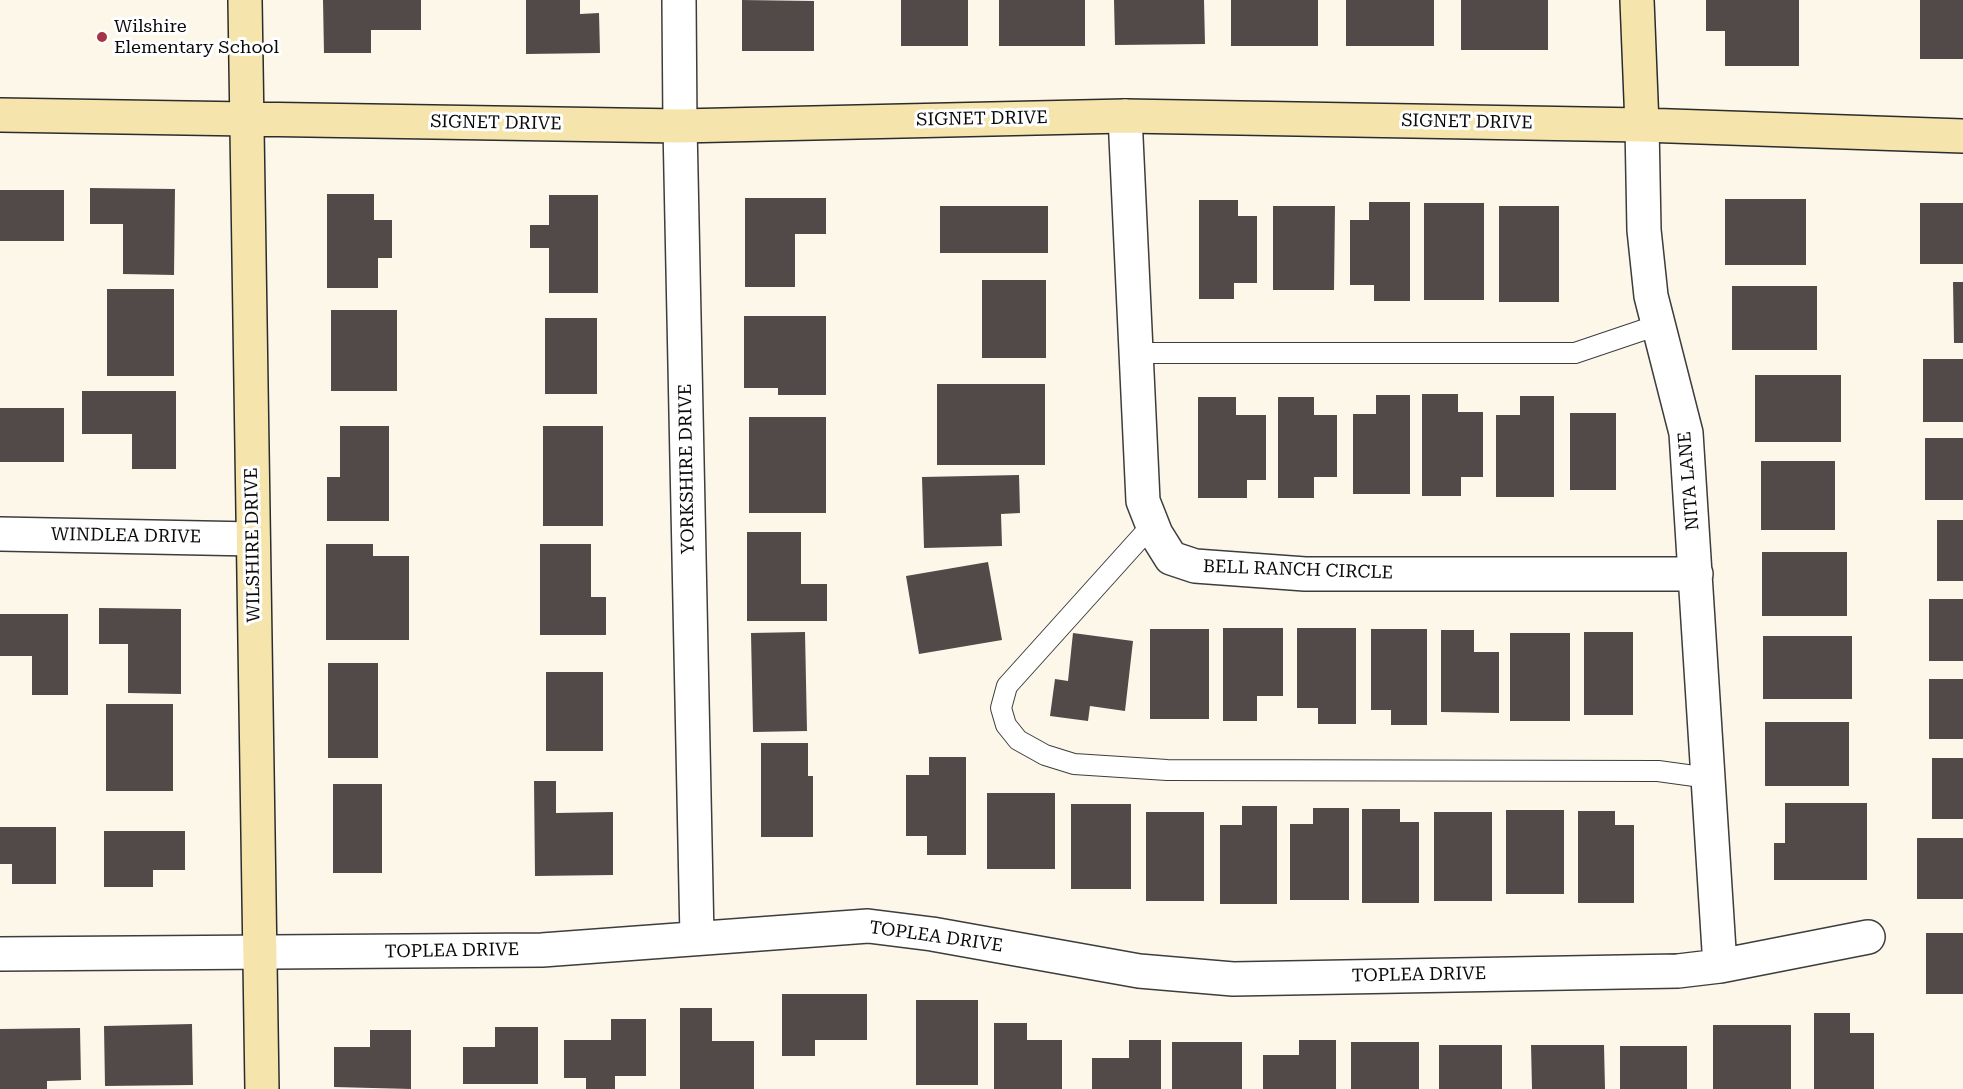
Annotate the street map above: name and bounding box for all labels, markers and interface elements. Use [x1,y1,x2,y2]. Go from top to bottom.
place label: Wilshire Elementary School [114,16,279,58]
marker: Wilshire Elementary School [95,30,109,44]
street label: SIGNET DRIVE [916,107,1048,131]
street label: SIGNET DRIVE [1401,110,1533,134]
street label: SIGNET DRIVE [430,111,562,135]
street label: YORKSHIRE DRIVE [675,384,699,554]
street label: NITA LANE [1674,431,1704,531]
street label: WILSHIRE DRIVE [241,467,265,623]
street label: WINDLEA DRIVE [51,524,201,548]
street label: BELL RANCH CIRCLE [1203,556,1393,584]
street label: TOPLEA DRIVE [868,917,1004,957]
street label: TOPLEA DRIVE [385,939,519,963]
street label: TOPLEA DRIVE [1352,963,1486,987]

